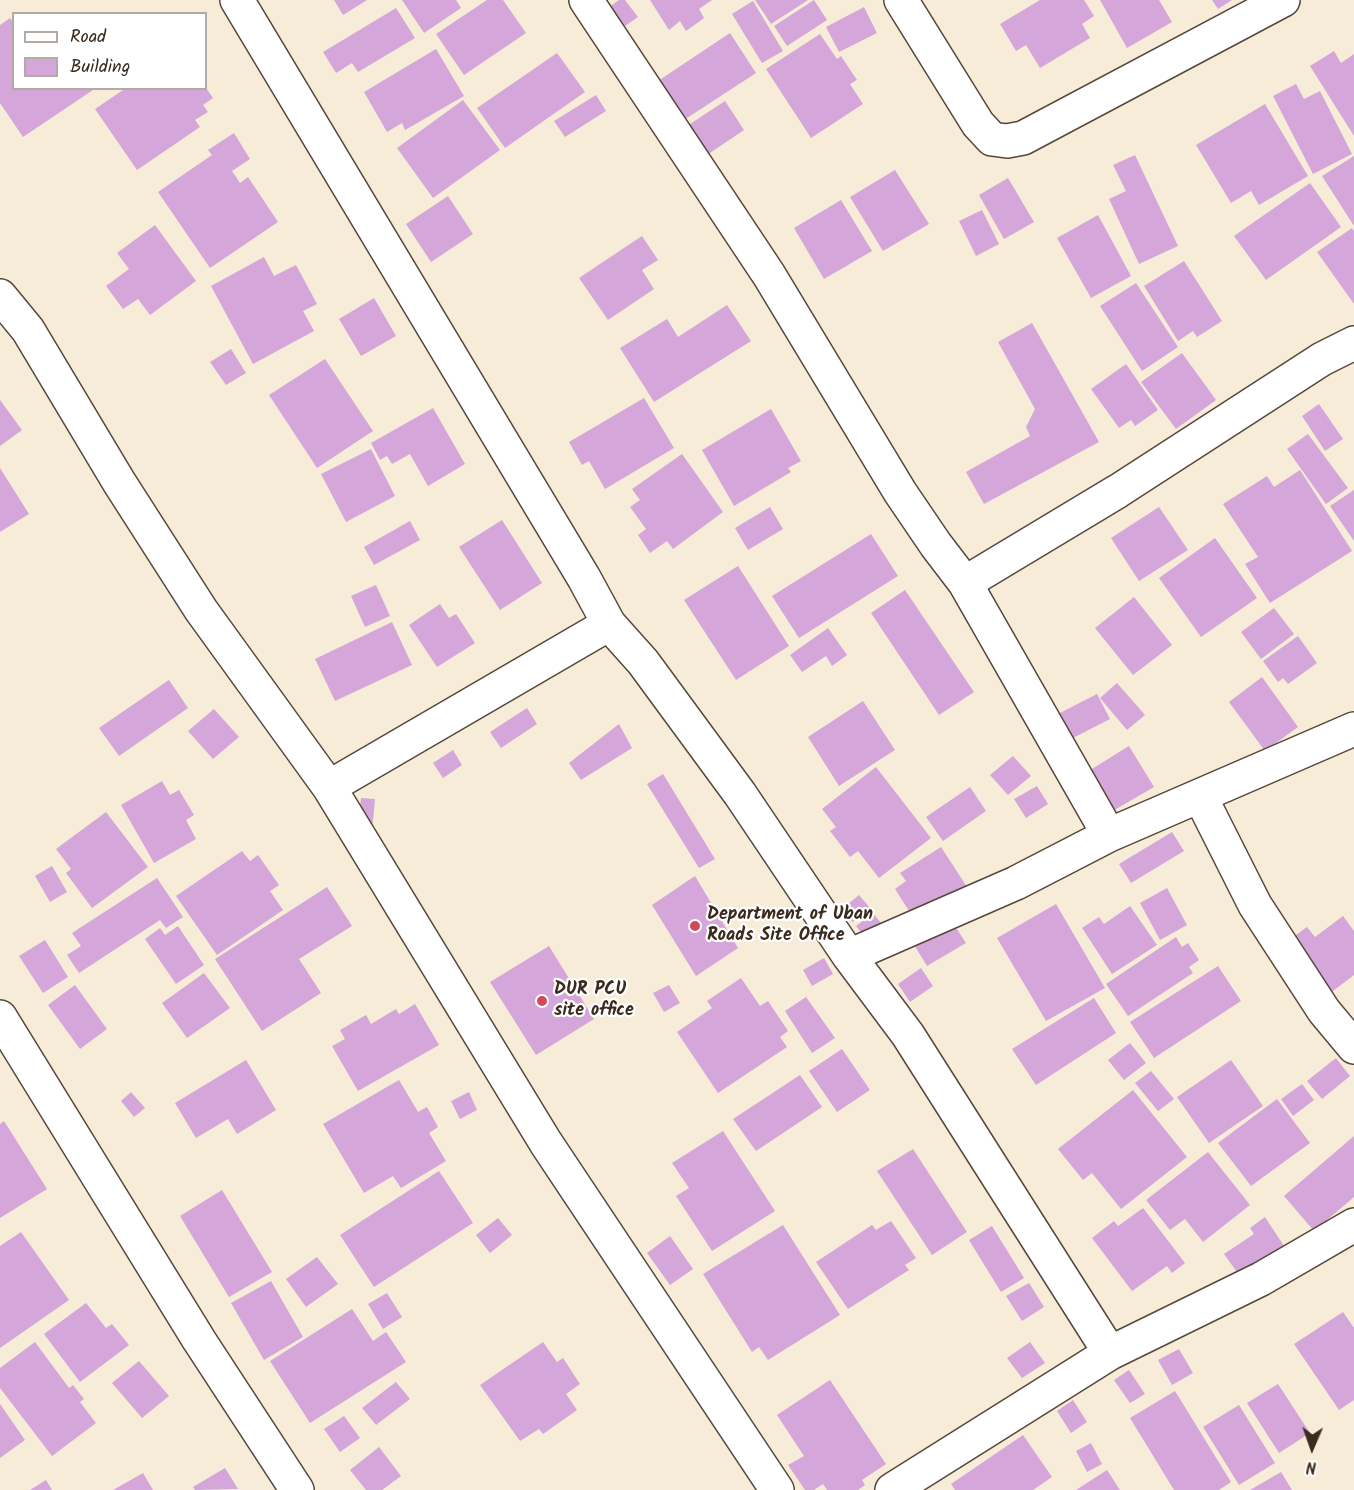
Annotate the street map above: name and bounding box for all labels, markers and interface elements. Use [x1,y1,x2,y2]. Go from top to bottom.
legend [12,12,207,90]
text: Road [70,23,106,52]
text: Building [70,53,130,82]
place label: Department of Uban Roads Site Office [707,905,873,948]
marker: Department of Uban Roads Site Office [688,919,702,933]
place label: DUR PCU site office [554,980,634,1022]
marker: DUR PCU site office [535,994,549,1008]
north arrow [1282,1418,1342,1478]
text: N [1306,1454,1317,1479]

